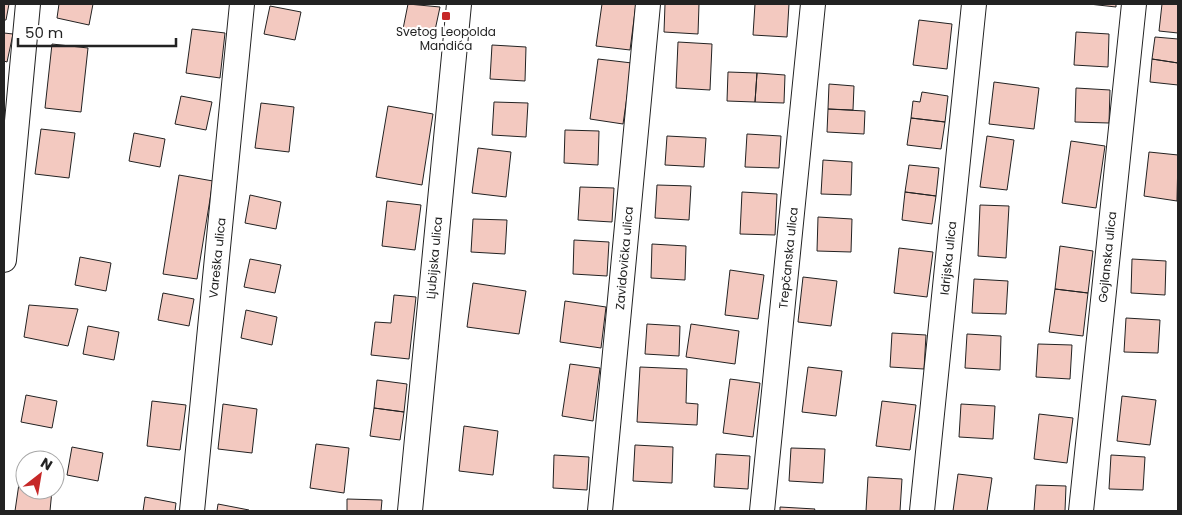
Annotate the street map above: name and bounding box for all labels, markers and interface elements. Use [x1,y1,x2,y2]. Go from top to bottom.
marker: Svetog Leopolda Mandića [440,10,452,22]
scale bar [18,15,175,47]
text: 50 m [25,22,63,43]
place label: Svetog Leopolda Mandića [396,23,496,54]
street label: Zavidovička ulica [611,206,637,310]
street label: Trepčanska ulica [774,206,802,310]
street label: Gojlanska ulica [1094,211,1120,303]
street label: Ljubijska ulica [422,216,446,300]
street label: Vareška ulica [204,217,230,299]
street label: Idrijska ulica [936,220,960,296]
north arrow [15,450,65,500]
text: N [37,453,56,475]

